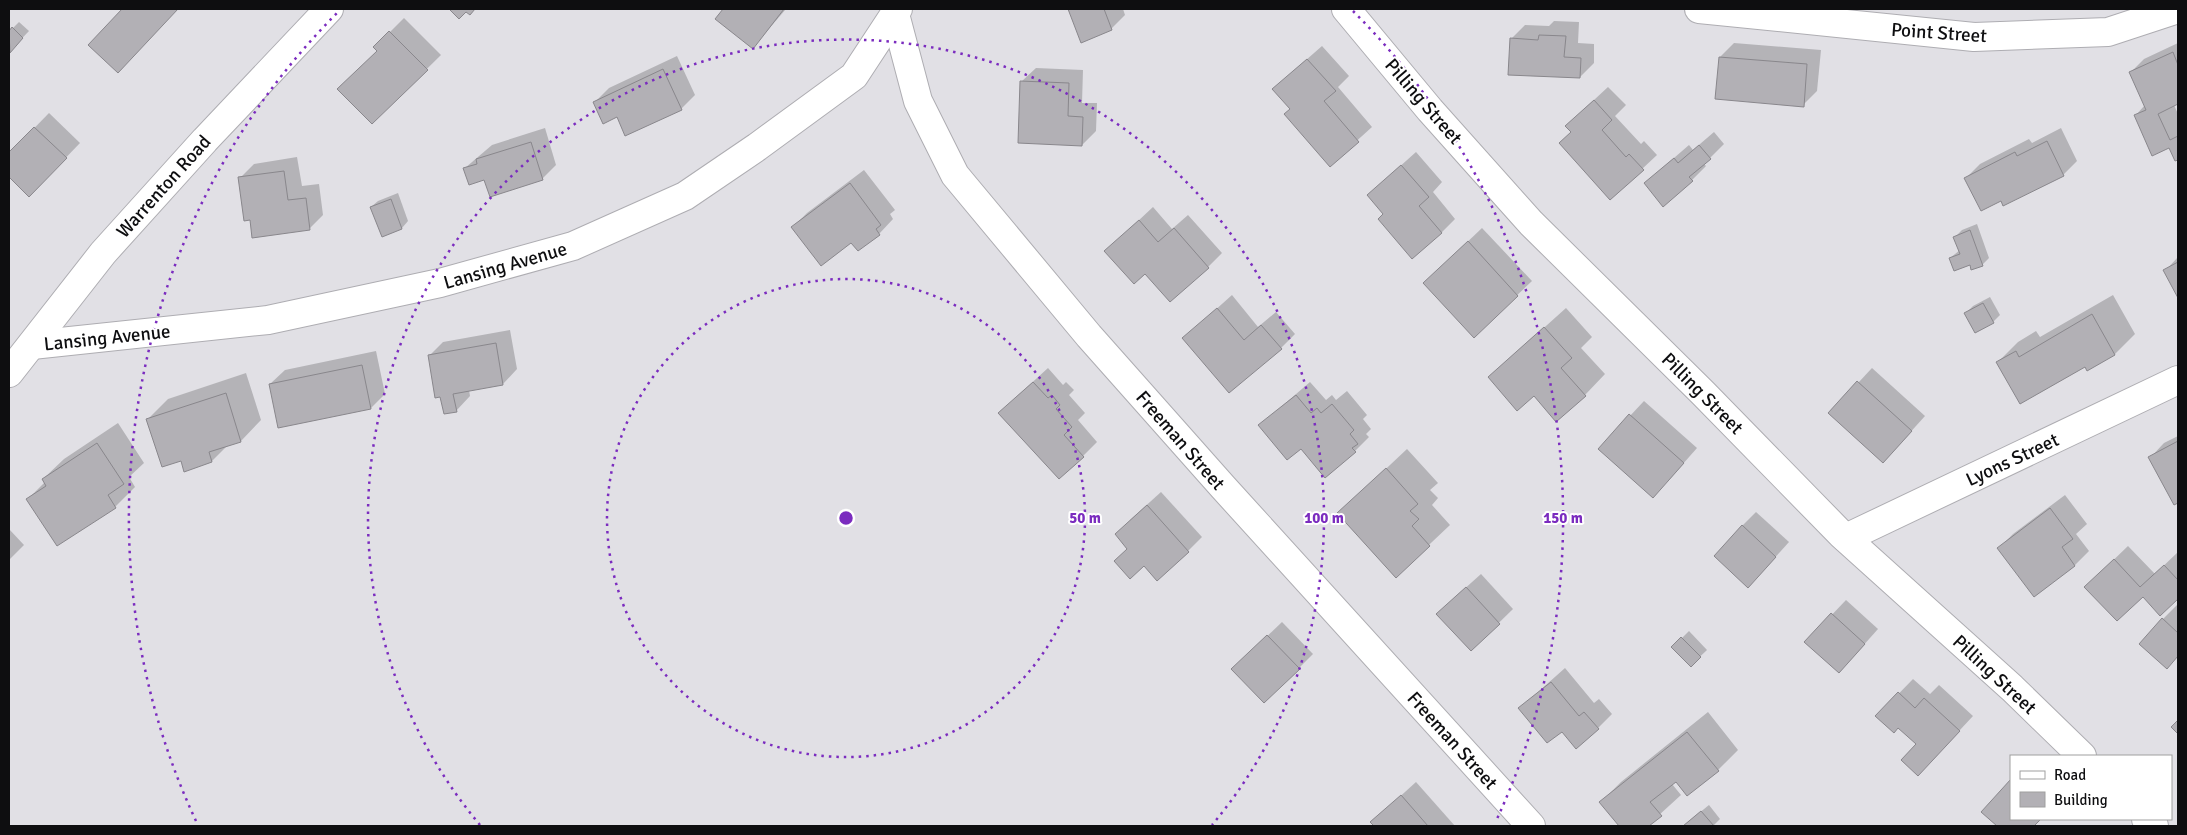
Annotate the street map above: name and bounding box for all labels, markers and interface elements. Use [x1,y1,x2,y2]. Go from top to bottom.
street label: Point Street [1890,18,1988,48]
street label: Pilling Street [1379,54,1467,150]
street label: Warrenton Road [111,130,216,243]
street label: Lansing Avenue [441,237,570,295]
street label: Lansing Avenue [43,319,172,357]
street label: Pilling Street [1656,348,1749,440]
street label: Freeman Street [1131,386,1230,496]
street label: Lyons Street [1962,428,2063,492]
centre of rings [837,509,855,527]
text: 50 m [1069,509,1101,527]
text: 100 m [1304,509,1344,527]
text: 150 m [1543,509,1583,527]
street label: Pilling Street [1947,630,2042,720]
street label: Freeman Street [1402,687,1503,795]
legend [2010,755,2172,820]
text: Road [2054,766,2086,784]
text: Building [2054,791,2108,809]

